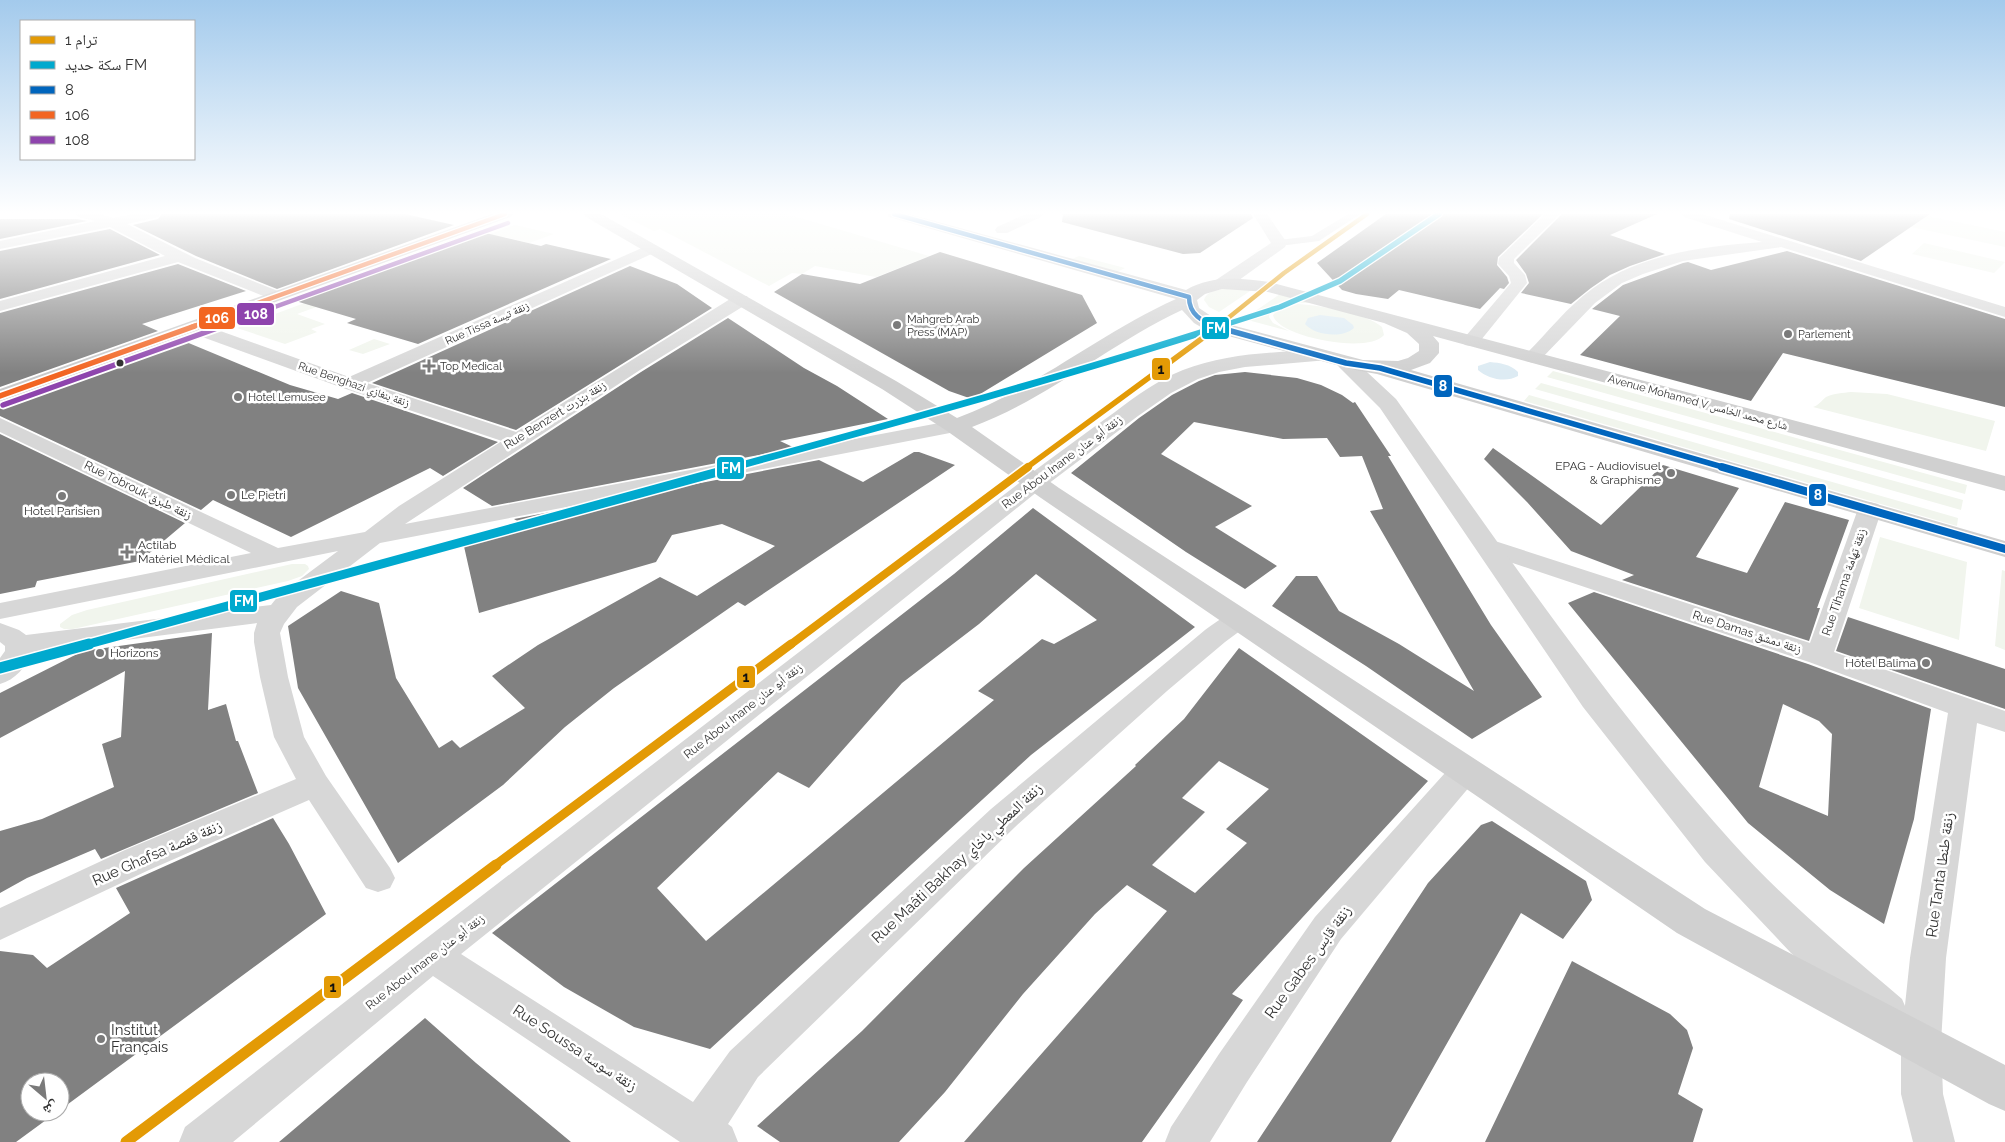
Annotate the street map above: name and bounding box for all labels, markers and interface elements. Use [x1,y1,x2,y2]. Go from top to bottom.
legend [20,20,195,160]
text: ترام 1 [65,31,98,50]
text: سكة حديد FM [65,56,147,74]
text: 8 [65,81,74,99]
text: 106 [65,106,90,124]
text: 108 [65,131,90,149]
street label: Rue Tissa زنقة تيسة [443,299,531,348]
line badge: 108 [236,302,275,326]
line badge: 106 [198,306,236,330]
text: 108 [244,306,268,322]
text: 106 [205,310,229,326]
place label: Mahgreb Arab Press (MAP) [907,313,979,339]
line badge: FM [1201,316,1230,340]
marker: Mahgreb Arab Press (MAP) [891,319,903,331]
text: FM [1206,320,1226,336]
marker: Parlement [1782,328,1794,340]
place label: Parlement [1798,328,1851,341]
line badge: 1 [1151,357,1171,381]
unlabelled marker [115,358,125,368]
street label: Rue Benghazi زنقة بنغازي [296,359,411,411]
marker: Top Medical [422,359,436,373]
place label: Top Medical [440,360,502,373]
text: 1 [1158,361,1165,377]
street label: Avenue Mohamed V شارع محمد الخامس [1607,372,1789,433]
line badge: 8 [1433,374,1453,398]
street label: Rue Benzert زنقة بنزرت [501,378,609,452]
text: 8 [1439,378,1447,394]
marker: Hotel Lemusee [232,391,244,403]
place label: Hotel Lemusee [248,391,326,404]
street label: Rue Abou Inane زنقة أبو عنان [999,412,1125,512]
line badge: FM [716,456,745,480]
street label: Rue Tobrouk زنقة طبرق [82,458,194,523]
place label: EPAG - Audiovisuel & Graphisme [1555,459,1662,487]
text: FM [721,460,741,476]
marker: EPAG - Audiovisuel & Graphisme [1665,467,1677,479]
line badge: 8 [1808,483,1827,507]
text: 8 [1814,487,1822,503]
place label: Le Pietri [241,488,286,502]
marker: Le Pietri [225,489,237,501]
marker: Hotel Parisien [56,490,68,502]
place label: Hotel Parisien [24,504,100,518]
street label: Rue Tihama زنقة تهامة [1819,526,1869,637]
place label: Actilab Matériel Médical [138,538,230,566]
marker: Actilab Matériel Médical [120,545,134,559]
line badge: FM [229,589,258,613]
text: FM [234,593,254,609]
street label: Rue Damas زنقة دمشق [1691,608,1804,656]
place label: Horizons [110,646,159,660]
marker: Horizons [94,647,106,659]
place label: Hôtel Balima [1845,656,1916,670]
marker: Hôtel Balima [1920,657,1932,669]
street label: Rue Abou Inane زنقة أبو عنان [681,660,806,762]
line badge: 1 [736,665,756,689]
text: 1 [743,669,750,685]
street label: Rue Maâti Bakhay زنقة المعطي باخاي [868,779,1048,949]
street label: Rue Tanta زنقة طنطا [1922,811,1958,939]
street label: Rue Ghafsa زنقة قفصة [89,816,225,890]
street label: Rue Gabes زنقة قابس [1261,902,1356,1023]
street label: Rue Abou Inane زنقة أبو عنان [363,911,488,1013]
line badge: 1 [323,975,342,999]
text: 1 [330,979,337,995]
street label: Rue Soussa زنقة سوسة [509,1001,641,1095]
place label: Institut Français [111,1021,168,1056]
marker: Institut Français [95,1033,107,1045]
north arrow [20,1072,70,1122]
text: ش [40,1097,61,1119]

